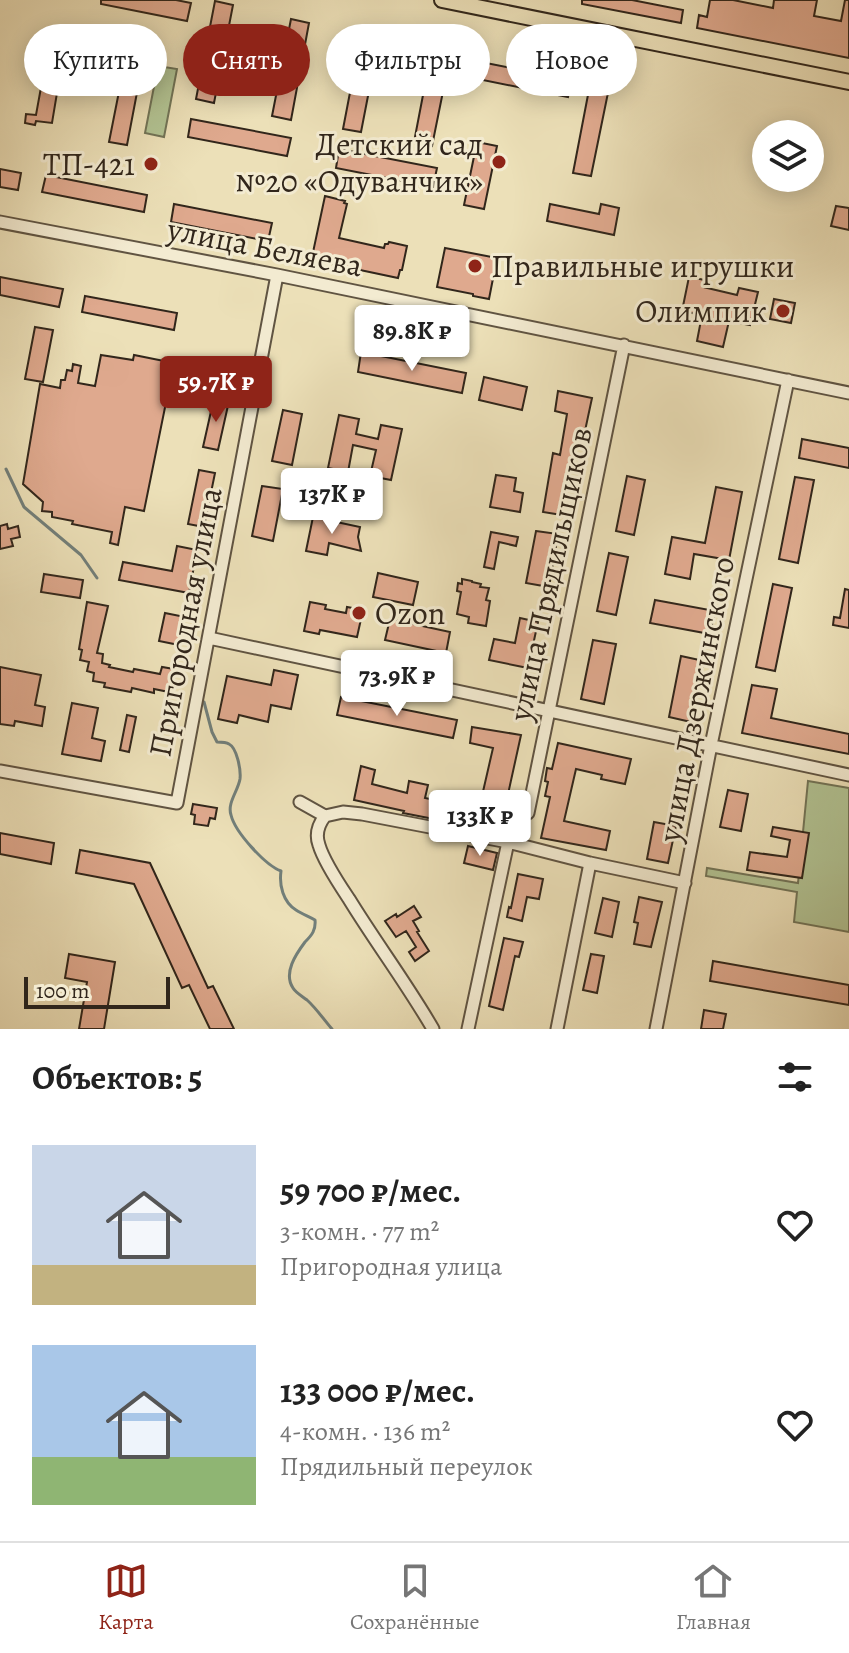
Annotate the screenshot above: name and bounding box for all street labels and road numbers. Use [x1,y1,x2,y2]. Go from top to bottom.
street label: улица Беляева [163,206,366,287]
street label: улица Прядильщиков [497,423,603,726]
street label: Пригородная улица [137,483,233,760]
street label: улица Дзержинского [647,552,745,847]

